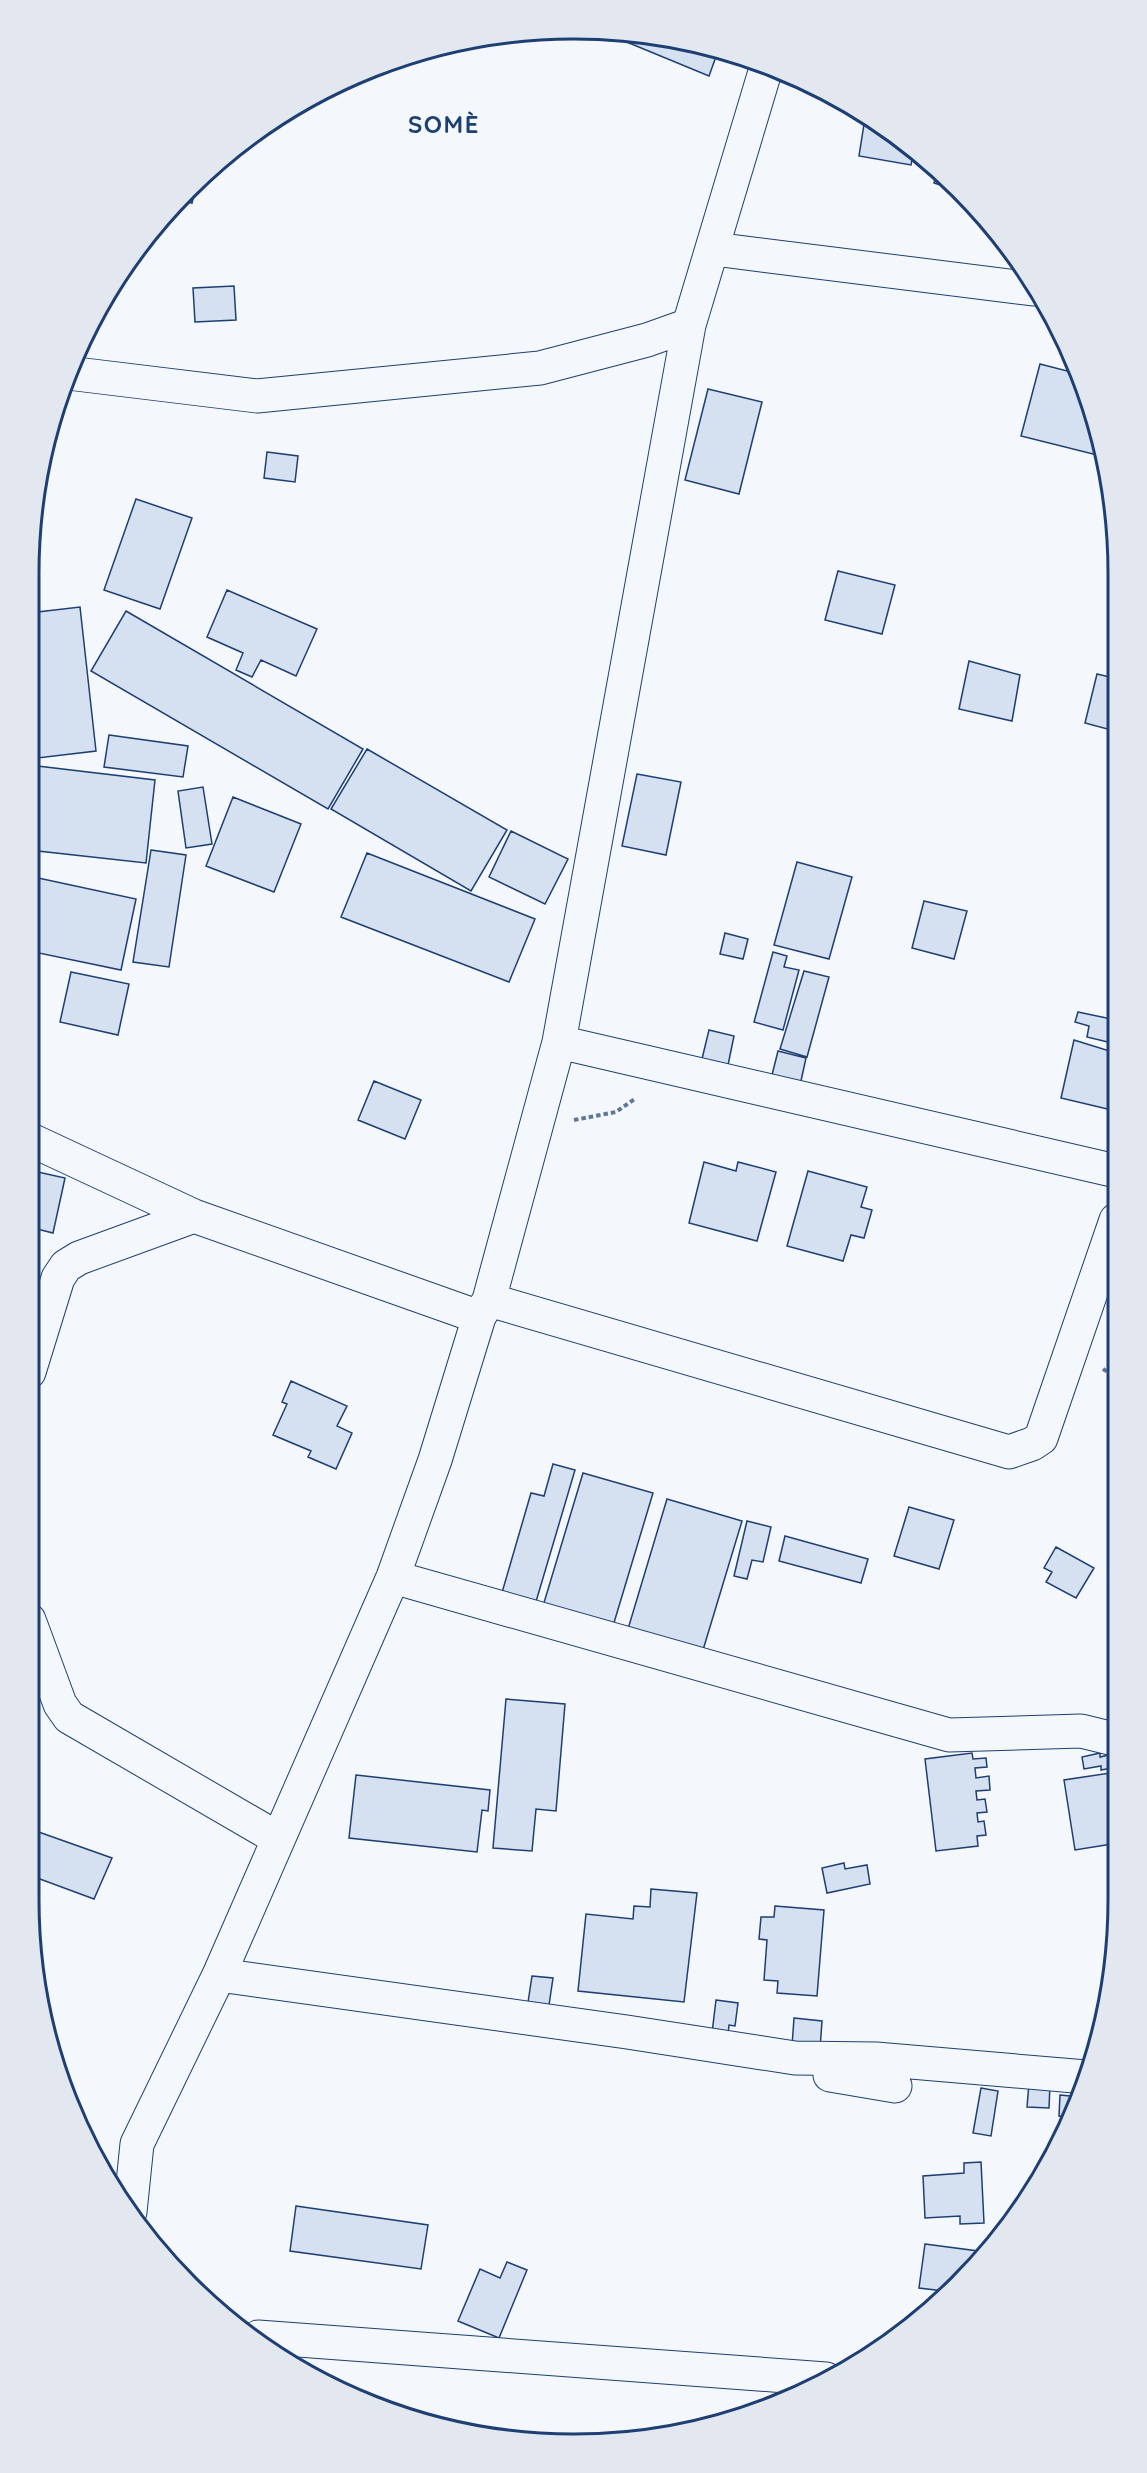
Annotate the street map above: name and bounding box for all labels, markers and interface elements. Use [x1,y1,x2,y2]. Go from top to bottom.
district label: SOMÈ [408,109,480,139]

